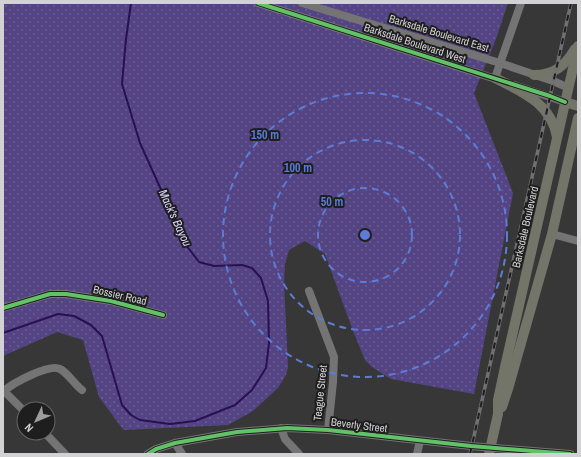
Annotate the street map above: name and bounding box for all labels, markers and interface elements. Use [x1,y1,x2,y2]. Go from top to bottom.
street label: Barksdale Boulevard East [387,11,491,55]
street label: Barksdale Boulevard West [362,20,468,66]
text: 150 m [251,127,279,143]
text: 100 m [284,160,312,176]
street label: Barksdale Boulevard [509,185,541,269]
water label: Mack's Bayou [155,187,195,249]
text: 50 m [321,194,343,210]
centre of rings [358,228,372,242]
street label: Bossier Road [92,282,148,308]
street label: Teague Street [310,364,330,422]
north arrow [16,401,56,441]
street label: Beverly Street [330,415,388,435]
text: N [22,421,36,435]

